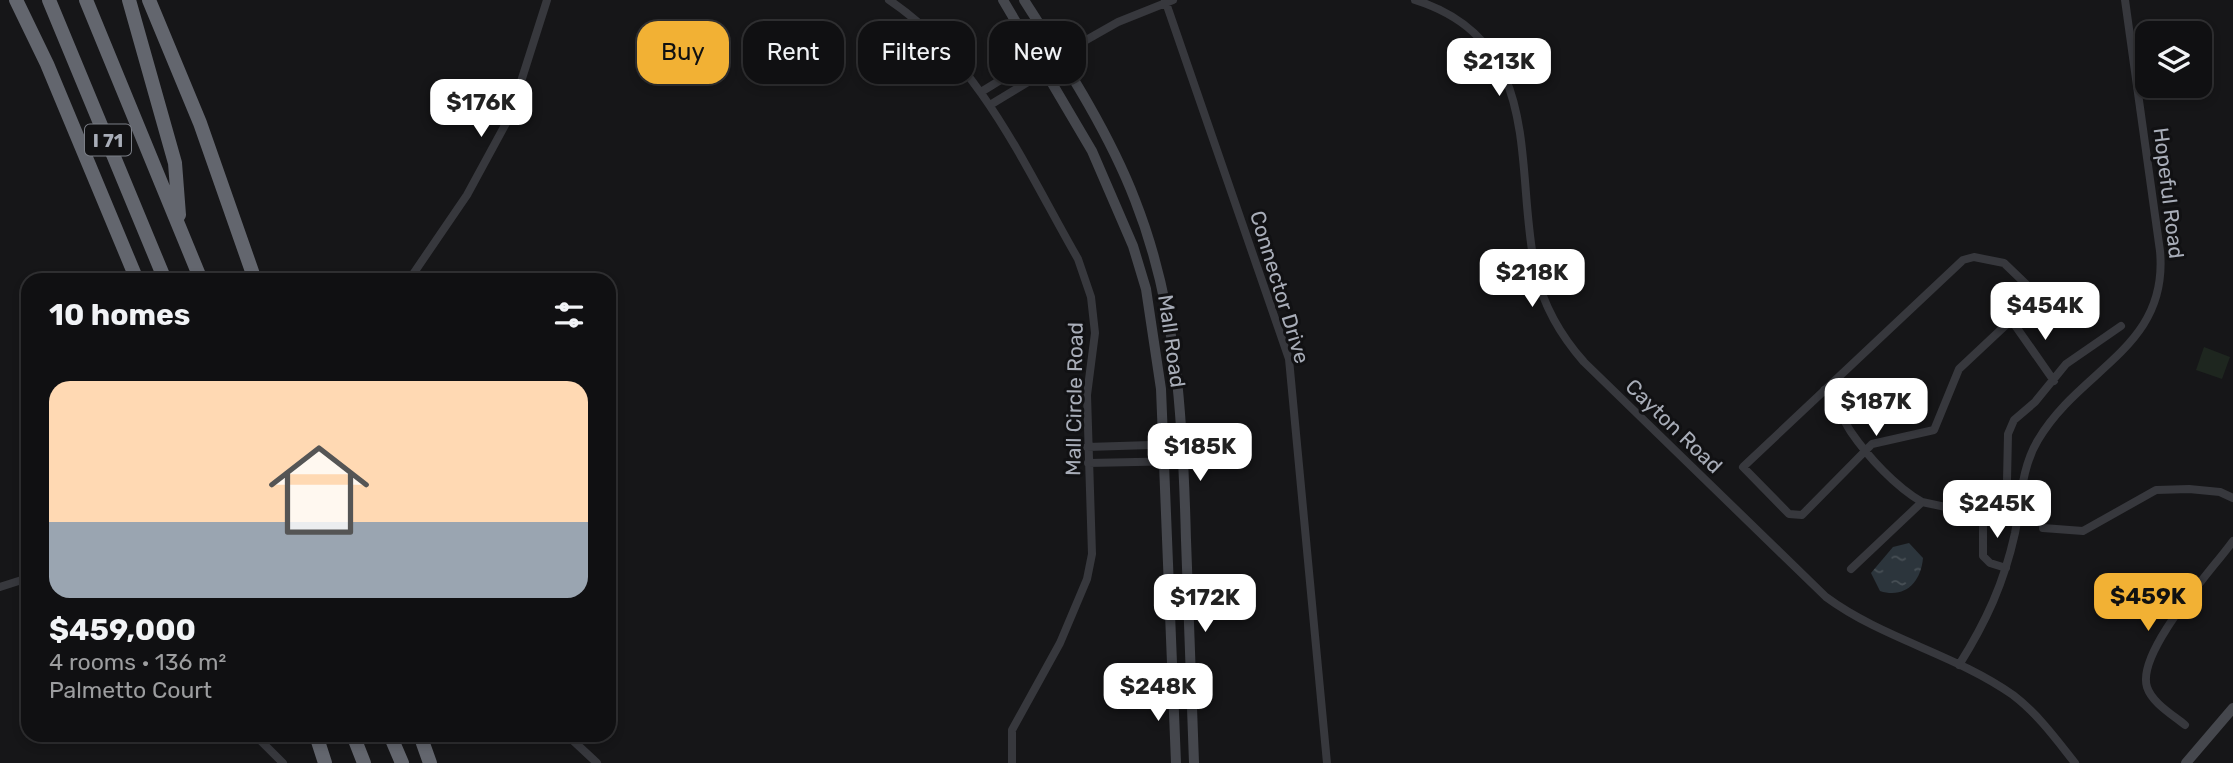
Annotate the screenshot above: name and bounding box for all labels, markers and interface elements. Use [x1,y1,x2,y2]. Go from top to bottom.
chip: Buy [637,21,729,84]
chip: Rent [743,21,844,84]
chip: Filters [858,21,975,84]
chip: New [989,21,1086,84]
map controls [2135,21,2212,98]
button: layers [2135,21,2212,98]
pin: $213K [1450,38,1548,98]
text: $213K [1463,47,1535,75]
pin: $176K [432,80,530,139]
text: $176K [446,88,516,116]
road number: I 71 [85,124,131,156]
street label: Hopeful Road [2149,126,2189,260]
street label: Connector Drive [1245,208,1315,366]
pin: $218K [1483,250,1581,309]
text: $218K [1496,258,1568,286]
pin: $454K [1996,282,2094,342]
text: $454K [2007,291,2083,319]
street label: Mall Road [1153,293,1191,389]
icon: filters [550,296,588,334]
text: 10 homes [49,297,190,333]
street label: Mall Circle Road [1060,322,1088,476]
street label: Cayton Road [1620,374,1728,478]
pin: $187K [1827,378,1925,438]
text: $187K [1841,387,1911,415]
pin: $185K [1151,424,1249,483]
icon: home [256,427,382,553]
text: $185K [1164,432,1236,460]
pin: $245K [1948,480,2046,540]
text: $245K [1959,489,2035,517]
pin: $172K [1156,574,1254,634]
pin: $459K [2099,574,2197,633]
text: $459K [2110,582,2186,610]
text: $172K [1170,583,1240,611]
text: $459,000 [49,612,196,648]
text: 4 rooms · 136 m² [49,648,226,676]
pin: $248K [1109,664,1207,723]
text: $248K [1120,672,1196,700]
text: Palmetto Court [49,676,212,704]

